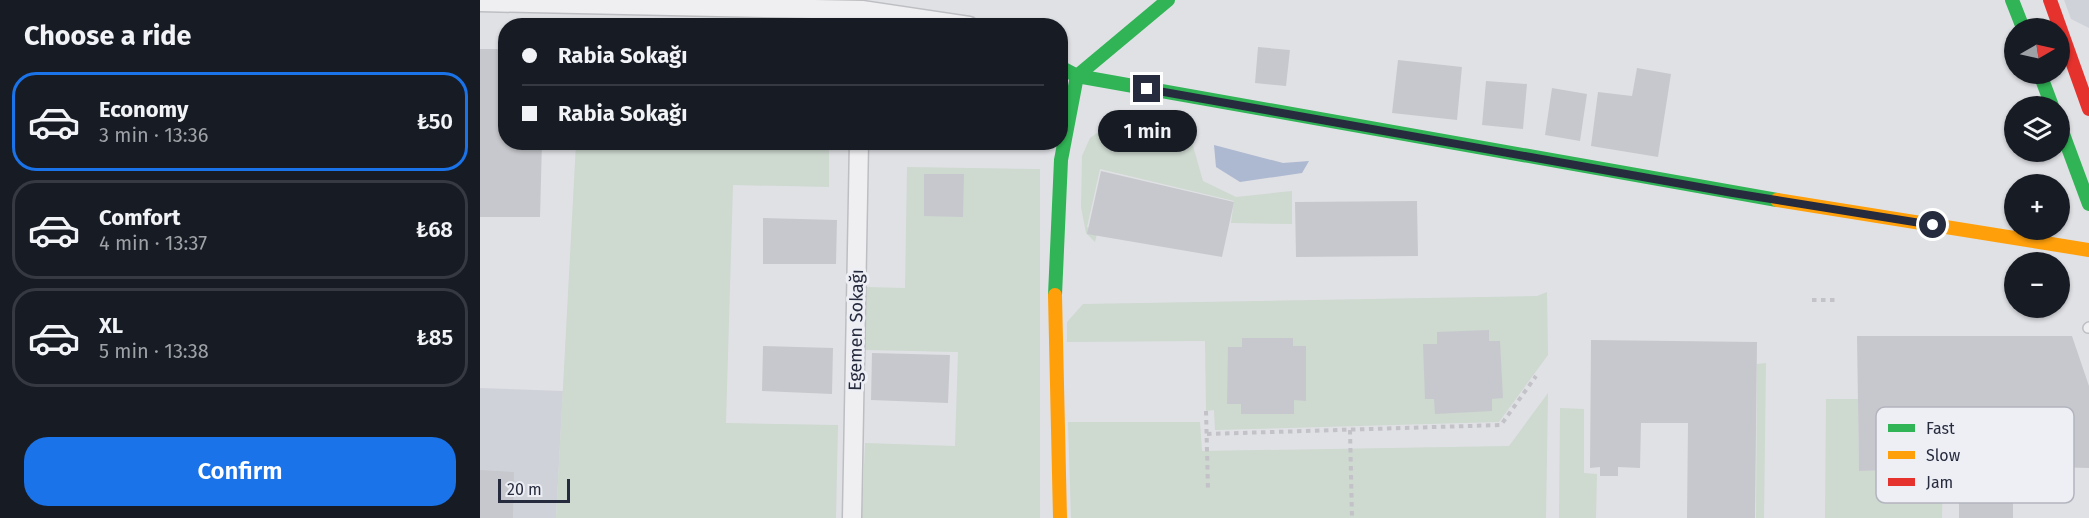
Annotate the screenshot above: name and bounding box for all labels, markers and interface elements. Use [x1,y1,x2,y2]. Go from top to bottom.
north arrow [2004,18,2070,84]
map controls [2004,18,2070,318]
text: Choose a ride [24,20,191,52]
text: Rabia Sokağı [558,42,687,69]
route end [1133,75,1160,102]
icon: car [27,95,81,149]
text: Economy [99,96,188,123]
button: layers [2004,96,2070,162]
text: Rabia Sokağı [558,100,687,127]
text: ₺50 [417,108,453,135]
callout: 1 min [1098,110,1196,152]
text: 1 min [1123,119,1172,143]
text: 3 min · 13:36 [99,123,208,147]
button: + [2004,174,2070,240]
icon: car [27,203,81,257]
text: Comfort [99,204,180,231]
route start [1919,211,1946,238]
text: ₺68 [416,216,453,243]
text: 4 min · 13:37 [99,231,207,255]
button: − [2004,252,2070,318]
street label: Egemen Sokağı [844,269,868,391]
icon: car [27,311,81,365]
text: XL [99,312,123,339]
text: ₺85 [416,324,453,351]
text: 5 min · 13:38 [99,339,209,363]
legend [1876,407,2074,503]
text: Fast [1926,419,1955,438]
button: Confirm [24,437,456,506]
text: Slow [1926,446,1961,465]
text: Jam [1926,473,1953,492]
scale bar [498,476,570,504]
text: 20 m [507,480,542,499]

